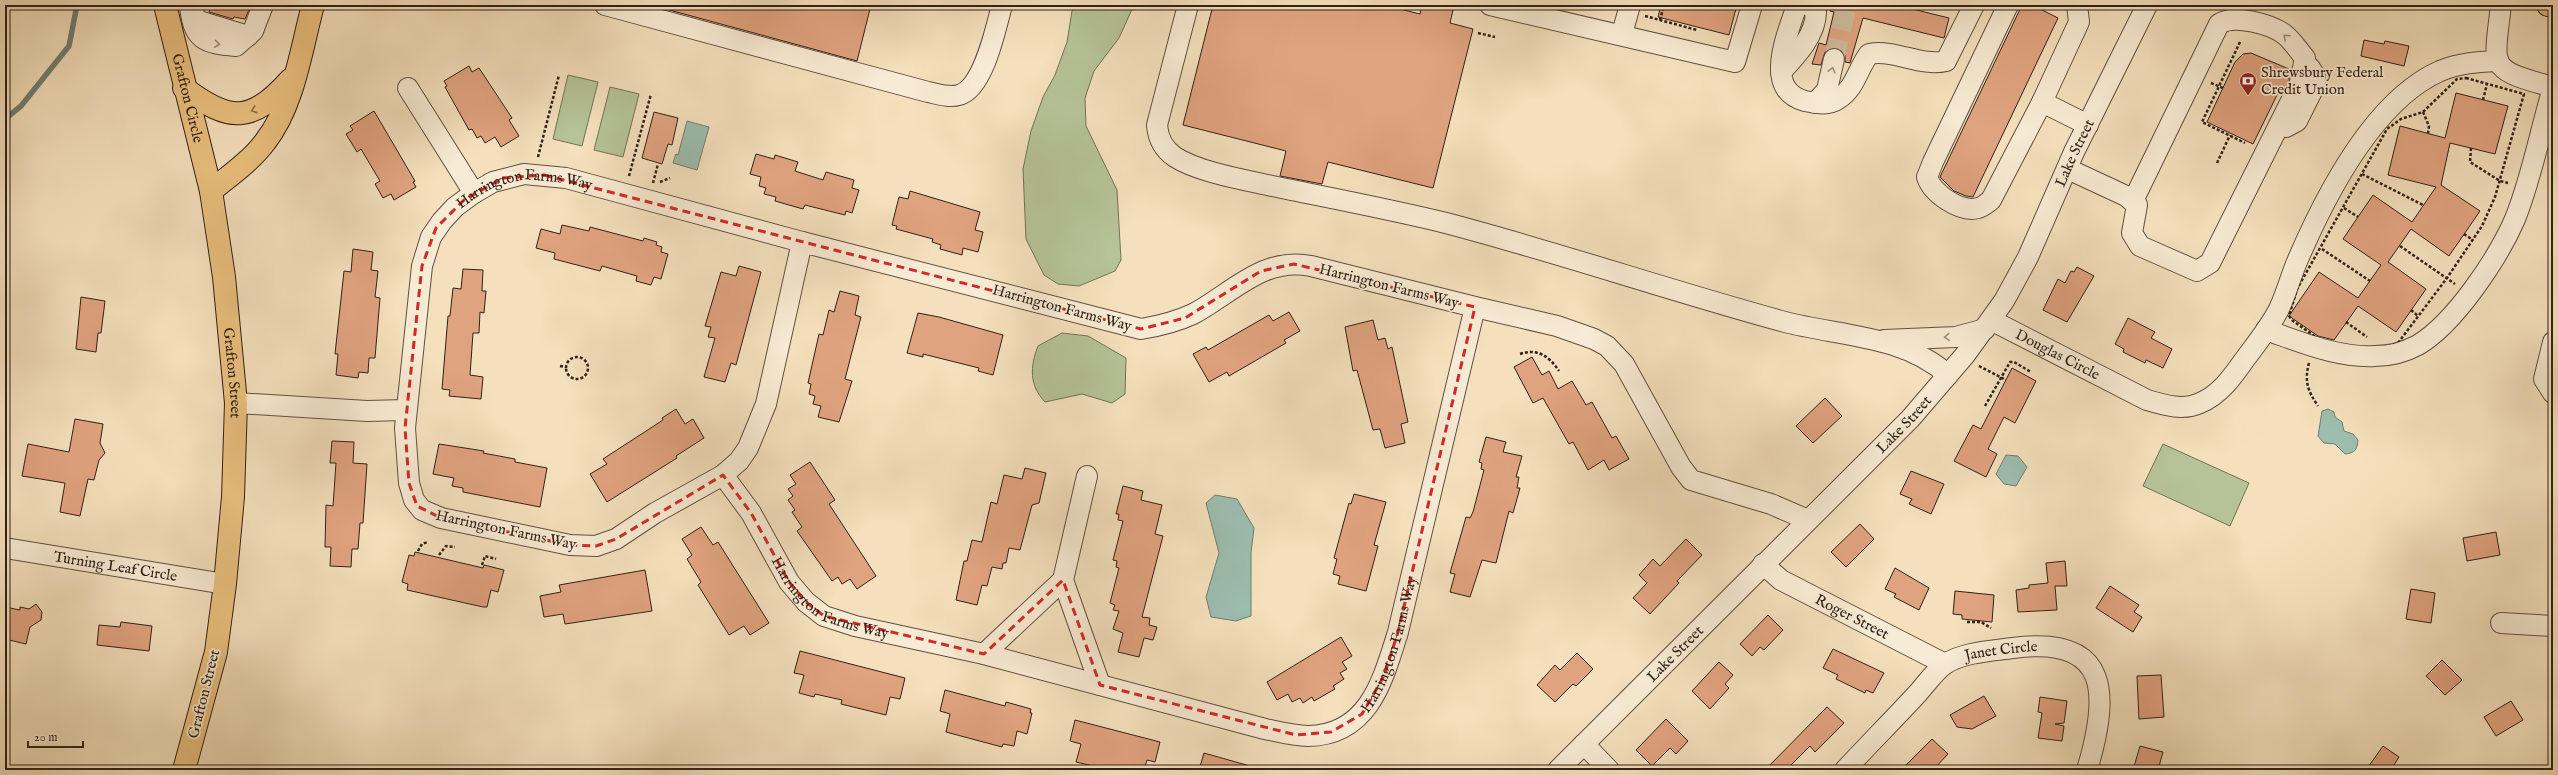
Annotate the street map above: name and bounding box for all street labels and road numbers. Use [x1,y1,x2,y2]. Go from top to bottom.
street label: Grafton Circle [168,52,208,145]
street label: Lake Street [2050,116,2098,190]
street label: Harrington Farms Way [452,165,595,213]
street label: Harrington Farms Way [1317,259,1462,313]
street label: Harrington Farms Way [990,280,1134,336]
street label: Douglas Circle [2012,325,2103,384]
street label: Grafton Street [219,327,246,419]
street label: Lake Street [1872,391,1936,457]
street label: Harrington Farms Way [434,506,579,554]
street label: Turning Leaf Circle [52,547,179,586]
street label: Harrington Farms Way [767,553,891,643]
street label: Harrington Farms Way [1356,574,1421,716]
street label: Roger Street [1812,590,1892,643]
street label: Lake Street [1642,621,1707,686]
street label: Janet Circle [1960,637,2038,665]
street label: Grafton Street [184,648,224,740]

